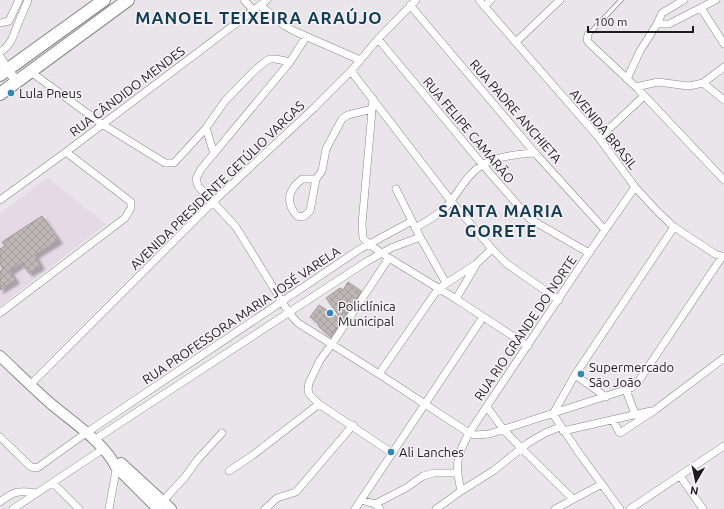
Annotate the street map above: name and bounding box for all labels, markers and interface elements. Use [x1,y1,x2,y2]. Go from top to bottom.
district label: MANOEL TEIXEIRA ARAÚJO [135,7,383,27]
scale bar [588,8,693,34]
text: 100 m [594,15,627,28]
street label: RUA CÂNDIDO MENDES [67,43,187,139]
street label: RUA PADRE ANCHIETA [467,57,565,166]
street label: RUA FELIPE CAMARÃO [421,74,517,186]
place label: Lula Pneus [19,86,82,100]
street label: AVENIDA BRASIL [568,86,641,172]
marker: Lula Pneus [6,88,16,98]
street label: AVENIDA PRESIDENTE GETÚLIO VARGAS [127,97,307,272]
district label: SANTA MARIA GORETE [438,201,564,240]
street label: RUA PROFESSORA MARIA JOSÉ VARELA [139,242,343,387]
street label: RUA RIO GRANDE DO NORTE [471,253,579,403]
place label: Policlínica Municipal [338,299,396,328]
marker: Policlínica Municipal [325,308,335,318]
place label: Supermercado São João [589,360,674,389]
marker: Supermercado São João [576,369,586,379]
place label: Ali Lanches [399,445,464,459]
marker: Ali Lanches [386,447,396,457]
north arrow [676,461,716,501]
text: N [689,484,699,497]

